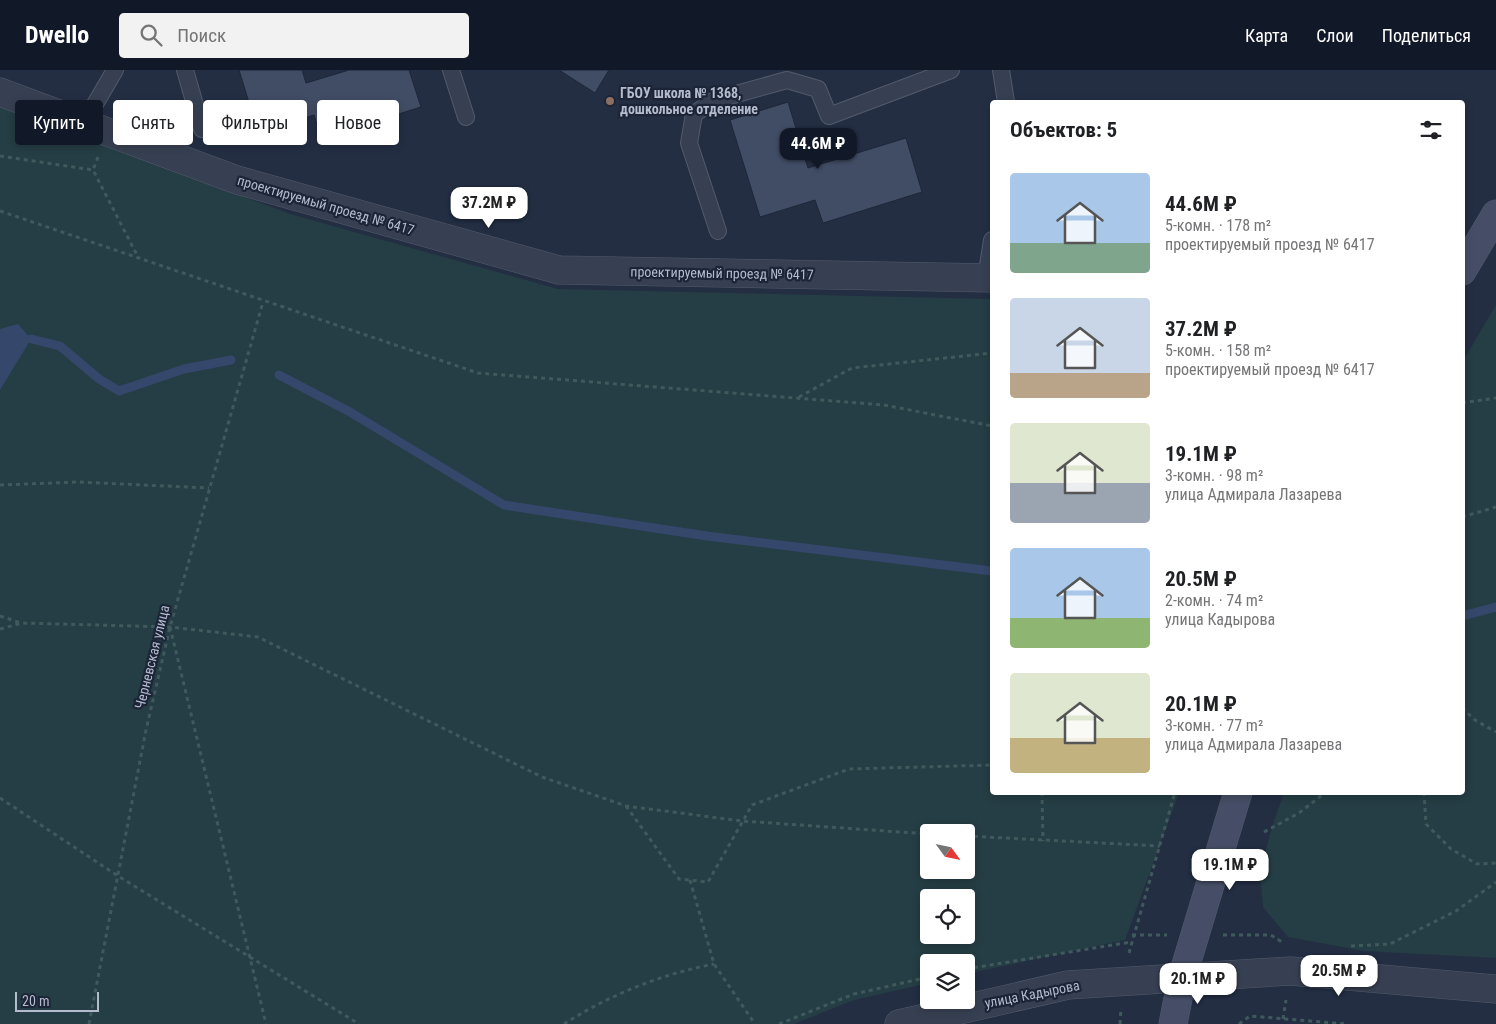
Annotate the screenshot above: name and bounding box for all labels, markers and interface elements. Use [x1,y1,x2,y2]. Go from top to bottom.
search box [119,13,469,58]
text: Dwello [25,21,89,49]
icon: search [137,21,165,49]
text: Поиск [177,24,226,47]
text: Карта [1245,25,1288,46]
text: Слои [1316,25,1354,46]
text: Поделиться [1382,25,1471,46]
place label: ГБОУ школа № 1368, дошкольное отделение [620,85,758,117]
marker: ГБОУ школа № 1368, дошкольное отделение [604,95,616,107]
chip: Купить [15,100,103,145]
chip: Снять [113,100,193,145]
chip: Фильтры [203,100,307,145]
chip: Новое [317,100,399,145]
icon: filters [1417,116,1445,144]
text: Объектов: 5 [1010,118,1117,142]
pin: 44.6M ₽ [772,128,864,170]
text: 44.6M ₽ [791,134,845,153]
street label: проектируемый проезд № 6417 [236,172,416,238]
pin: 37.2M ₽ [443,186,535,229]
text: 44.6M ₽ [1165,192,1237,216]
text: 37.2M ₽ [462,193,516,212]
icon: home [1050,193,1110,253]
text: 5-комн. · 178 m² [1165,216,1271,235]
text: проектируемый проезд № 6417 [1165,235,1375,254]
street label: проектируемый проезд № 6417 [630,263,814,283]
text: 37.2M ₽ [1165,317,1237,341]
icon: home [1050,318,1110,378]
text: 5-комн. · 158 m² [1165,341,1271,360]
text: проектируемый проезд № 6417 [1165,360,1375,379]
text: 19.1M ₽ [1165,442,1237,466]
icon: home [1050,443,1110,503]
text: 3-комн. · 98 m² [1165,466,1263,485]
text: улица Адмирала Лазарева [1165,485,1342,504]
text: 20.5M ₽ [1165,567,1237,591]
icon: home [1050,568,1110,628]
text: 2-комн. · 74 m² [1165,591,1263,610]
street label: Черневская улица [131,603,173,711]
text: улица Кадырова [1165,610,1275,629]
text: 20.1M ₽ [1165,692,1237,716]
icon: home [1050,693,1110,753]
text: 3-комн. · 77 m² [1165,716,1263,735]
text: улица Адмирала Лазарева [1165,735,1342,754]
north arrow [920,824,975,879]
map controls [920,824,975,1009]
pin: 19.1M ₽ [1184,848,1276,891]
text: 19.1M ₽ [1203,855,1257,874]
button: locate [920,889,975,944]
button: layers [920,954,975,1009]
pin: 20.5M ₽ [1293,954,1385,997]
text: 20.5M ₽ [1312,961,1366,980]
pin: 20.1M ₽ [1152,962,1244,1005]
text: 20.1M ₽ [1171,969,1225,988]
street label: улица Кадырова [983,977,1081,1011]
scale bar [15,989,99,1012]
text: 20 m [22,993,50,1009]

